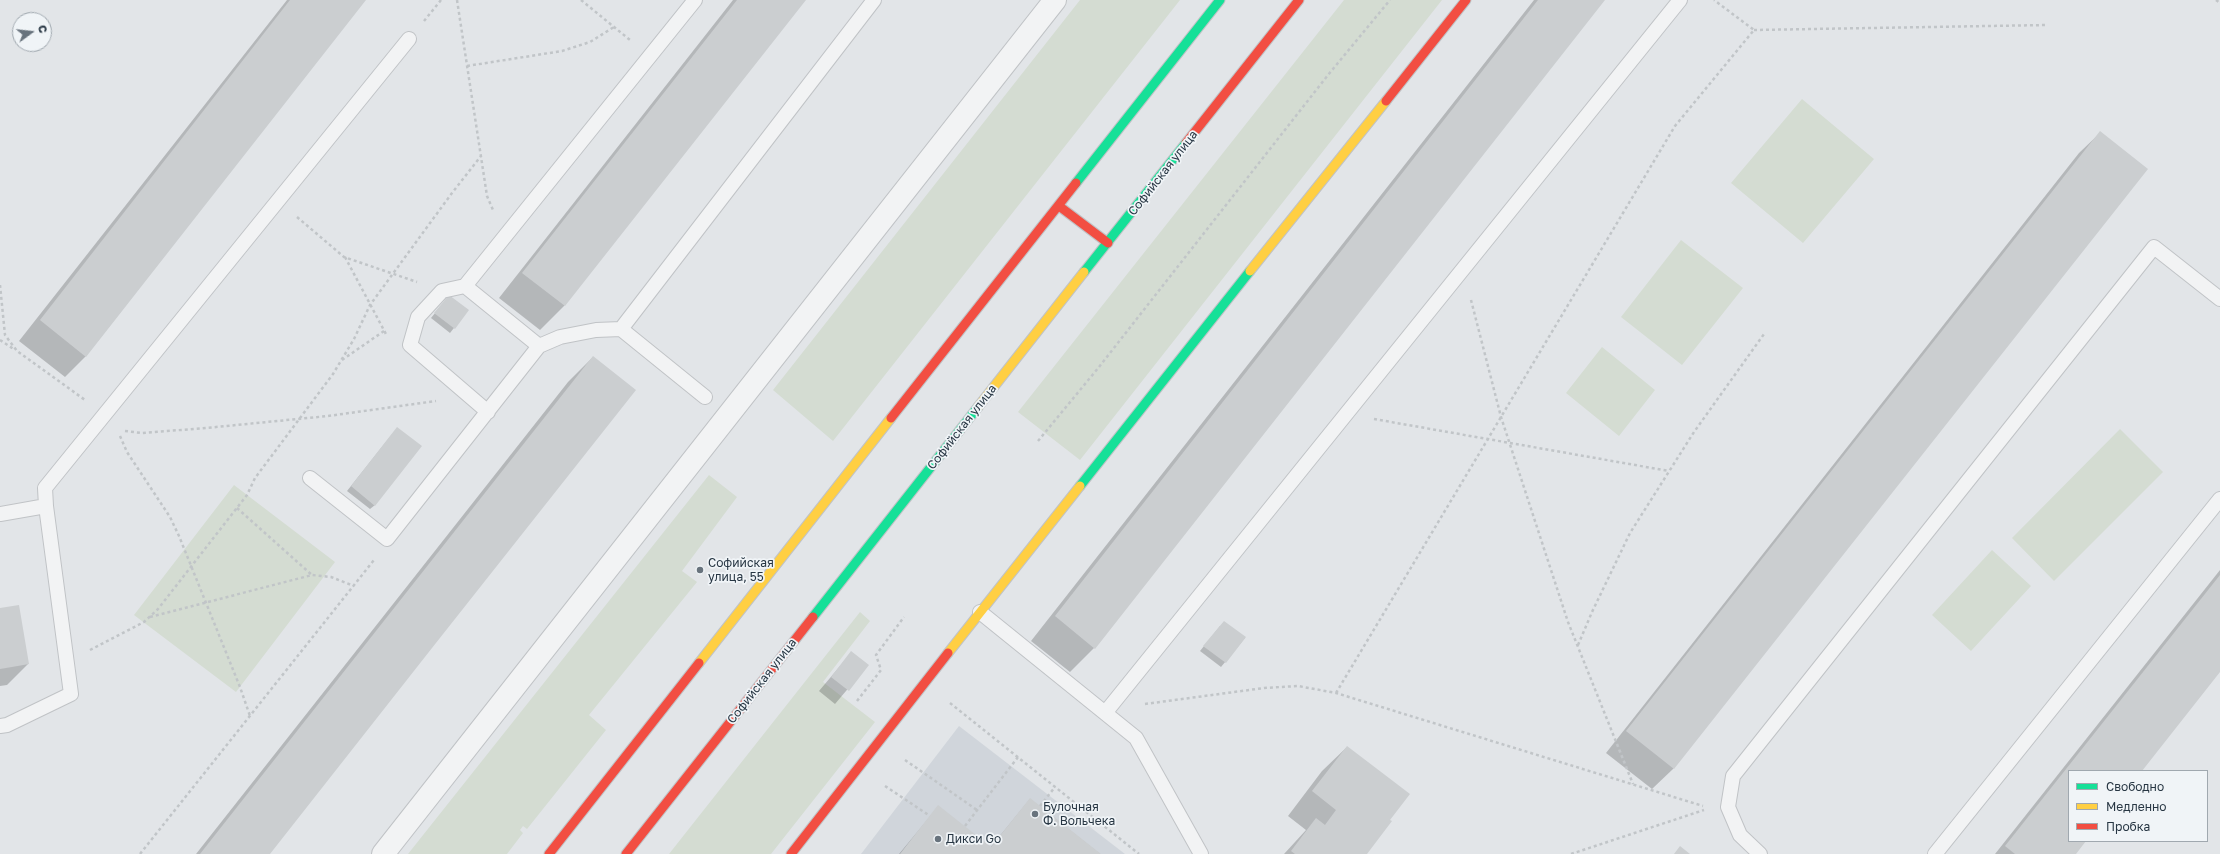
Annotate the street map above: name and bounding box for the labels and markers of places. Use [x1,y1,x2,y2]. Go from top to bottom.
place label: Софийская улица, 55 [708,556,774,584]
marker: Софийская улица, 55 [695,565,705,575]
place label: Булочная Ф. Вольчека [1043,800,1115,828]
marker: Булочная Ф. Вольчека [1030,809,1040,819]
place label: Дикси Go [946,832,1001,846]
marker: Дикси Go [933,834,943,844]

